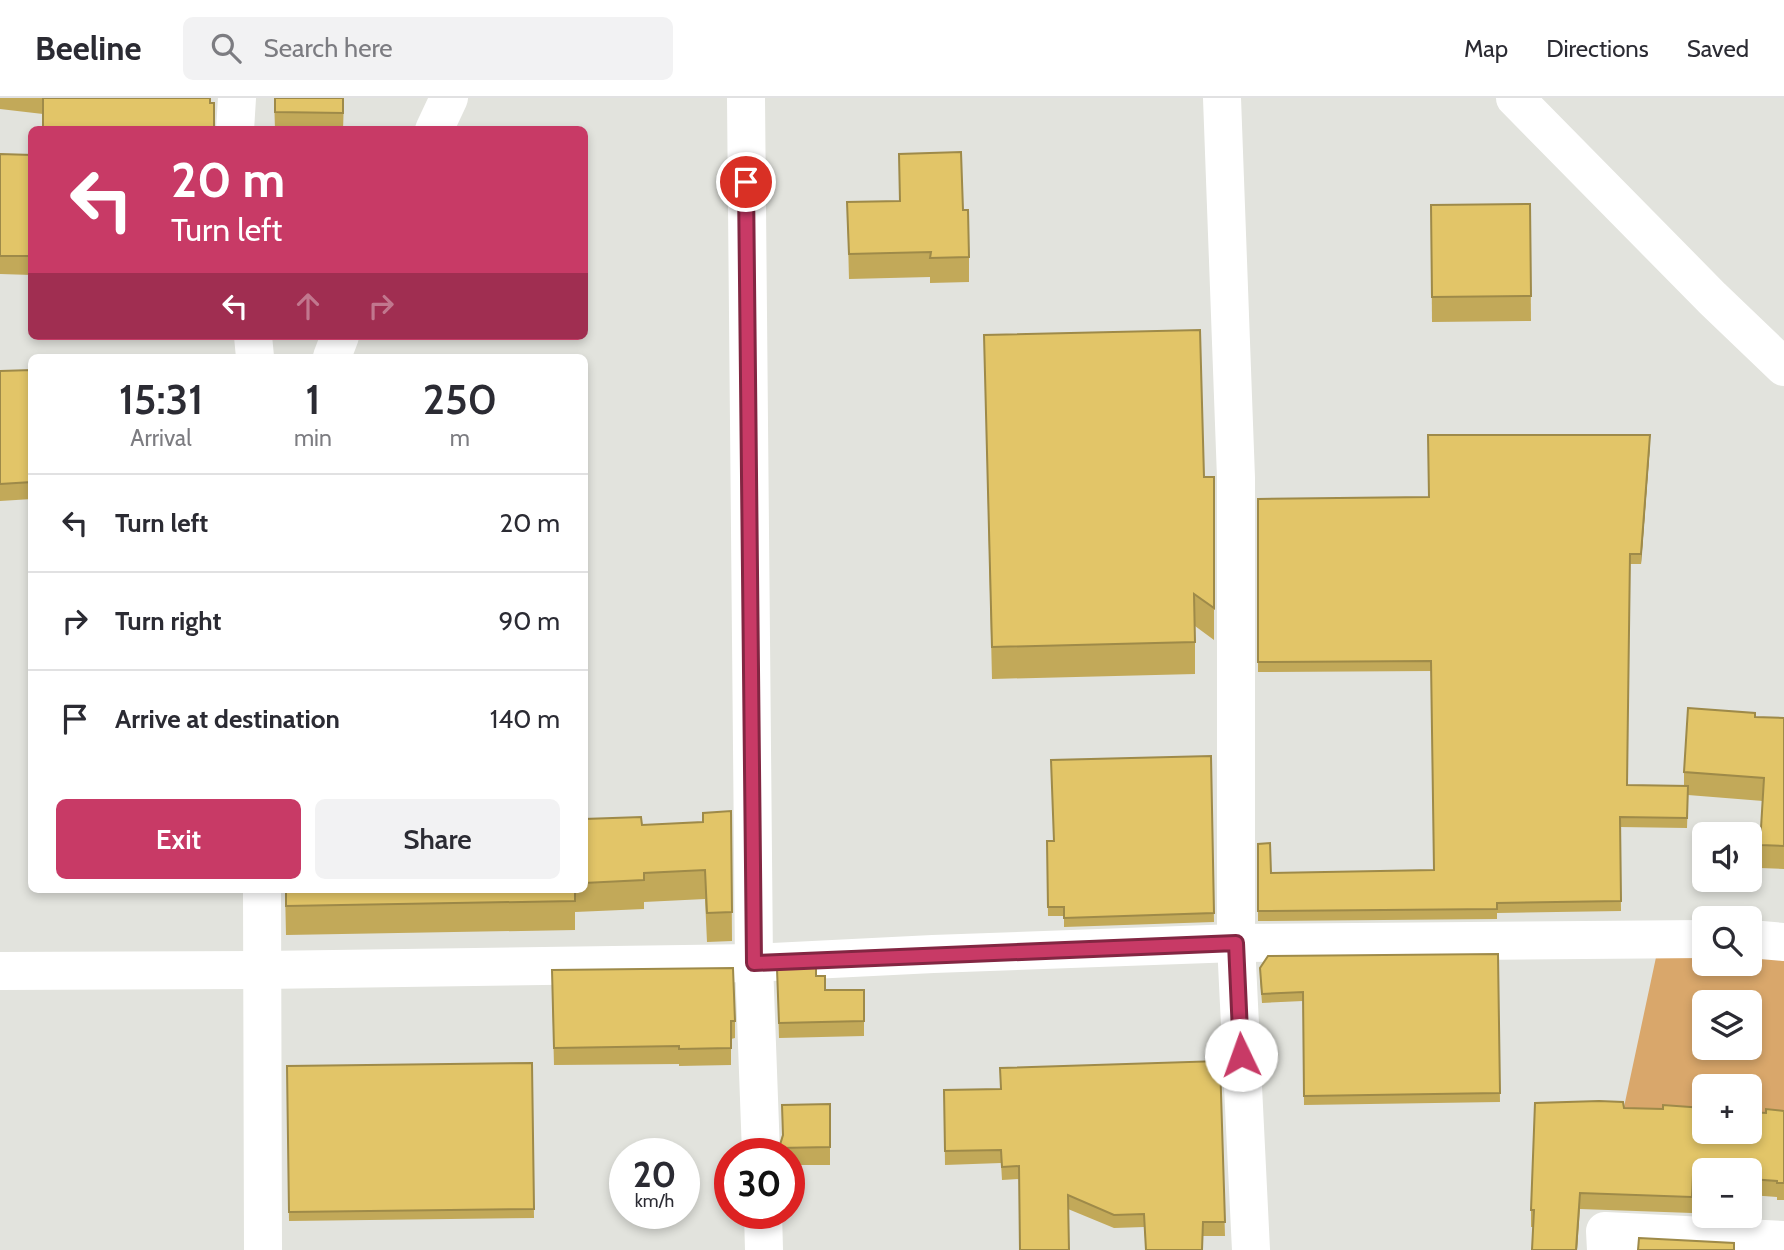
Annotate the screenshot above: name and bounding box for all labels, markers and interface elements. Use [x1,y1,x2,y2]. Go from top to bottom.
search box [183,17,673,80]
text: Beeline [35,28,141,68]
icon: search [207,29,245,67]
text: Search here [263,32,393,64]
text: Map [1464,34,1508,63]
text: Directions [1546,34,1649,63]
text: Saved [1687,34,1749,63]
text: 20 m [171,150,285,209]
pin [716,152,776,212]
icon: left [56,154,147,245]
icon: arrive [727,163,765,201]
text: Turn left [171,210,282,249]
icon: left [216,287,254,325]
icon: ahead [289,287,327,325]
icon: right [362,287,400,325]
text: 15:31 [119,373,203,425]
text: 1 [305,373,320,425]
text: 250 [423,373,497,425]
text: Arrival [130,424,192,452]
text: min [294,424,332,452]
text: m [450,424,470,452]
icon: left [56,504,94,542]
text: Turn left [115,507,208,539]
text: 20 m [500,507,560,539]
icon: right [56,602,94,640]
text: Turn right [115,605,221,637]
text: 90 m [498,605,560,637]
icon: arrive [56,700,94,738]
text: Arrive at destination [115,703,340,735]
text: 140 m [490,703,560,735]
button: Exit [56,799,301,879]
button: Share [315,799,560,879]
map controls [1692,822,1762,1228]
button: sound [1692,822,1762,892]
button: search [1692,906,1762,976]
button: layers [1692,990,1762,1060]
position arrow [1204,1018,1278,1092]
button: + [1692,1074,1762,1144]
speed limit sign: 30 [714,1138,805,1229]
text: 20 [633,1153,676,1196]
button: − [1692,1158,1762,1228]
text: km/h [635,1190,674,1212]

